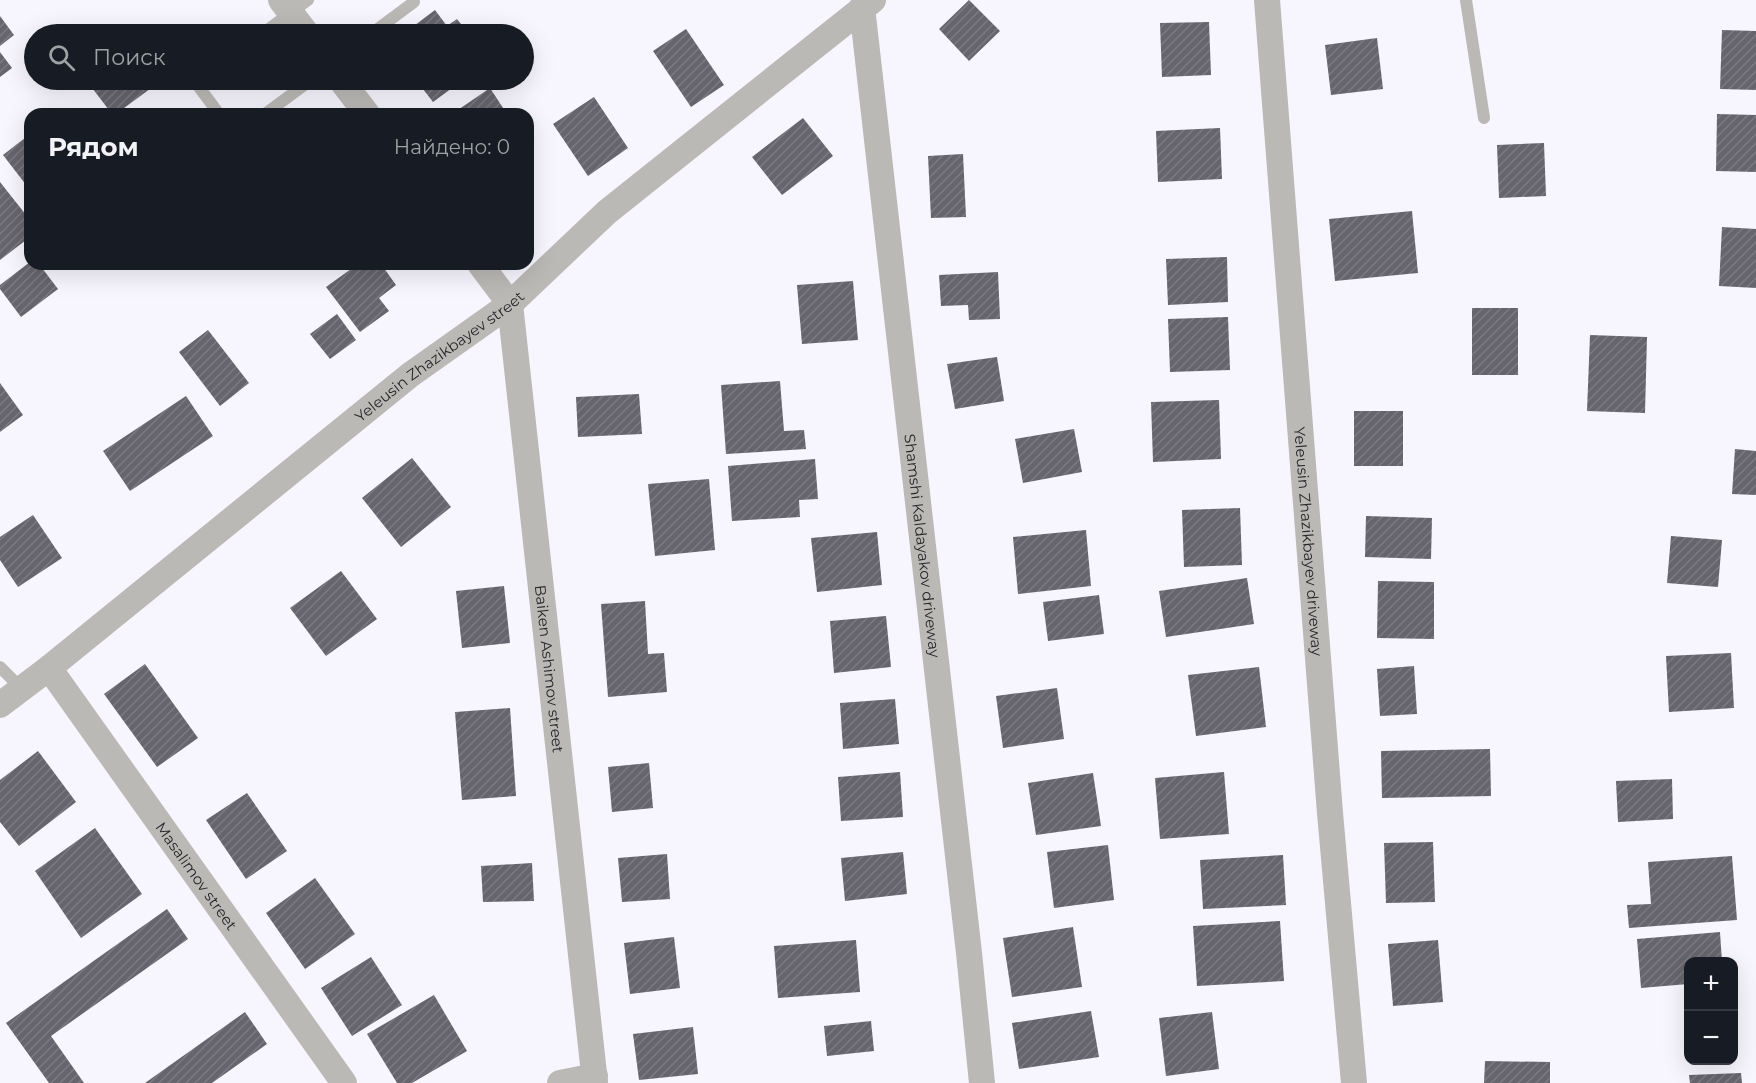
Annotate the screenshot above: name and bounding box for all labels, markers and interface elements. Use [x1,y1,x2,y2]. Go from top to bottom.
search box [24,24,534,90]
icon: search [45,41,78,74]
text: Поиск [93,44,165,71]
text: Рядом [48,131,139,163]
text: Найдено: 0 [394,135,510,159]
street label: Yeleusin Zhazikbayev street [351,286,528,426]
street label: Yeleusin Zhazikbayev driveway [1291,426,1327,658]
street label: Shamshi Kaldayakov driveway [901,433,945,659]
street label: Baiken Ashimov street [531,584,568,754]
street label: Masalimov street [152,818,242,934]
map controls [1684,957,1738,1065]
button: + [1684,957,1738,1011]
button: − [1684,1011,1738,1065]

